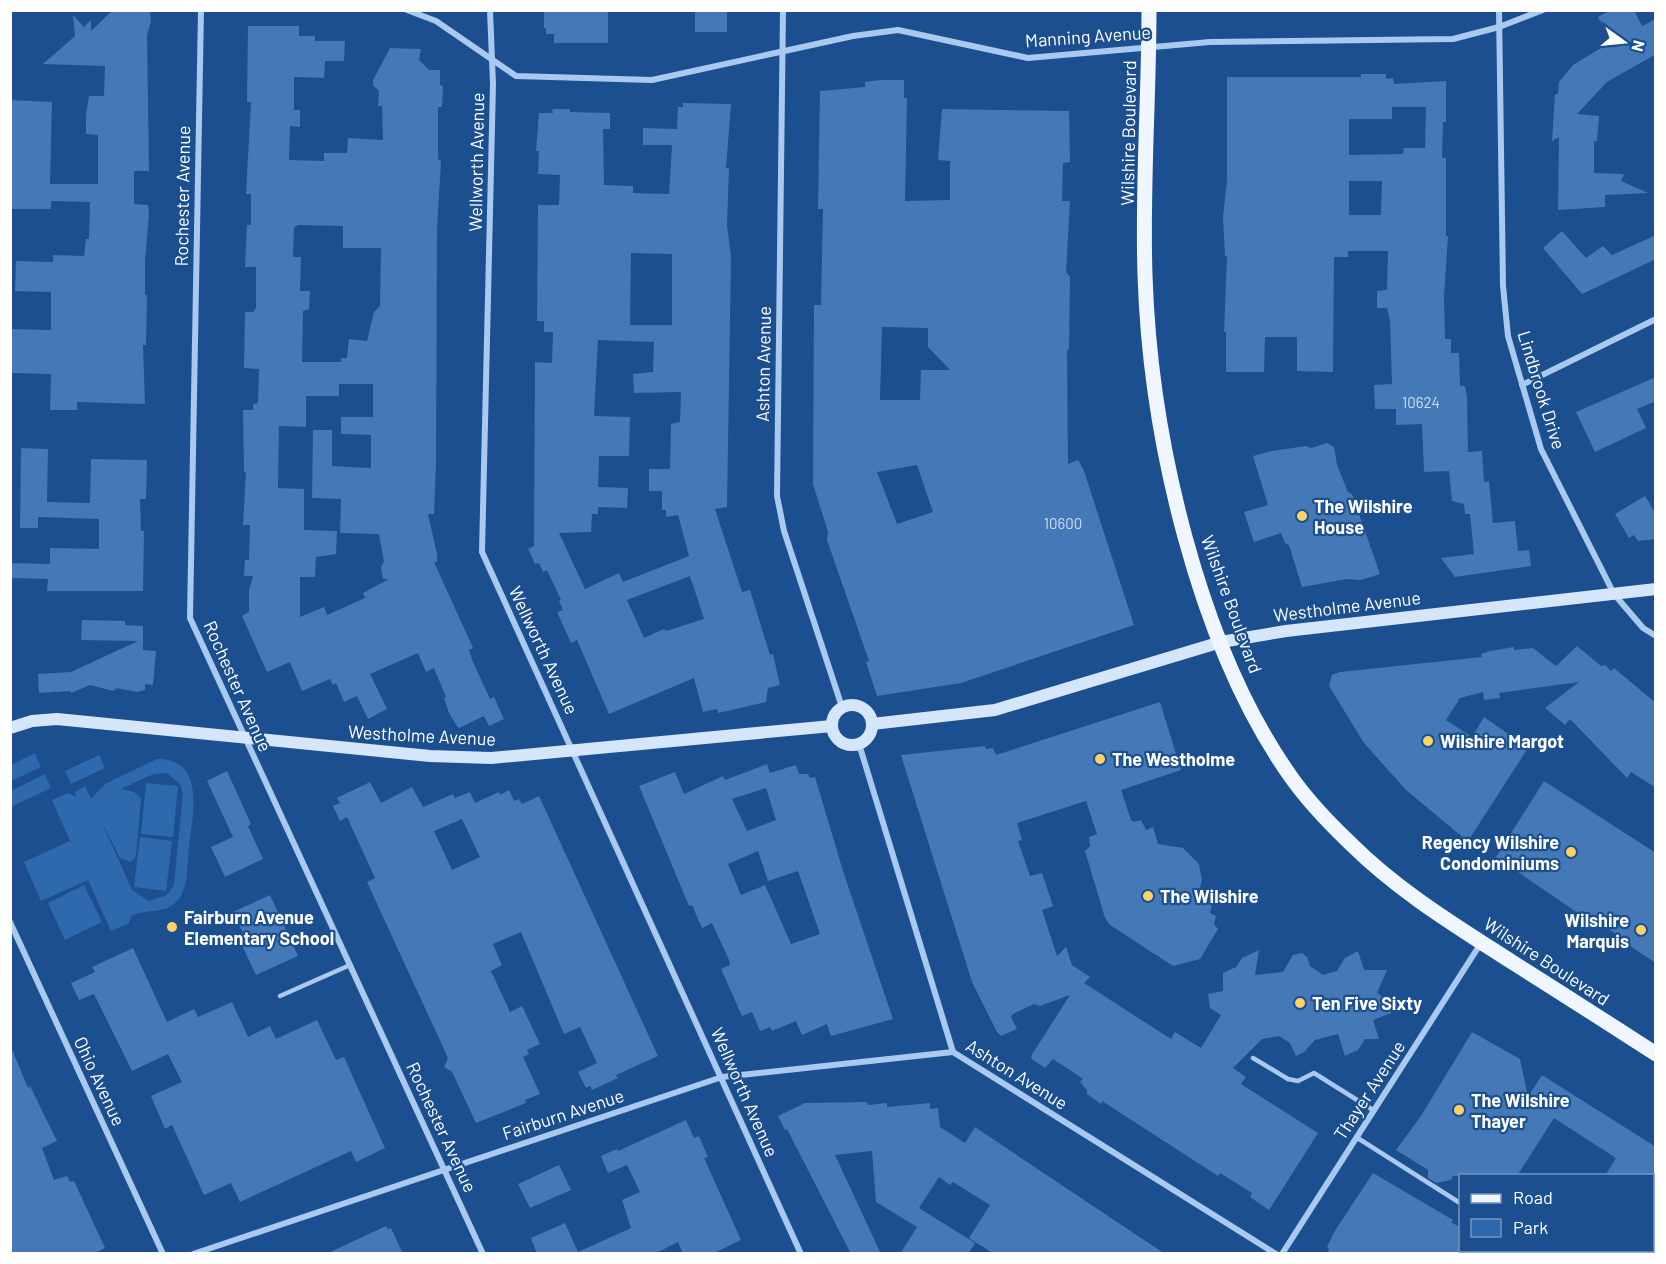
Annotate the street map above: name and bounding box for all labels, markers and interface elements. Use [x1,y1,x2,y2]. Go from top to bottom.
north arrow [1594,12,1654,72]
street label: Manning Avenue [1024,21,1152,51]
text: N [1628,38,1650,54]
street label: Wilshire Boulevard [1116,60,1140,206]
street label: Wellworth Avenue [464,92,488,232]
street label: Rochester Avenue [170,125,194,267]
street label: Ashton Avenue [751,306,775,422]
street label: Lindbrook Drive [1514,328,1570,452]
house number: 10624 [1402,393,1440,411]
place label: The Wilshire House [1314,495,1413,538]
marker: The Wilshire House [1295,509,1309,523]
house number: 10600 [1044,514,1082,532]
street label: Wilshire Boulevard [1197,532,1267,676]
street label: Wellworth Avenue [505,582,583,718]
street label: Westholme Avenue [1272,586,1422,626]
street label: Rochester Avenue [199,617,277,755]
street label: Westholme Avenue [347,720,497,750]
place label: Wilshire Margot [1440,730,1564,752]
marker: Wilshire Margot [1421,734,1435,748]
place label: The Westholme [1112,748,1235,770]
marker: The Westholme [1093,752,1107,766]
place label: Regency Wilshire Condominiums [1422,831,1559,874]
marker: Regency Wilshire Condominiums [1564,845,1578,859]
place label: The Wilshire [1160,885,1259,907]
marker: The Wilshire [1141,889,1155,903]
place label: Fairburn Avenue Elementary School [184,906,334,949]
place label: Wilshire Marquis [1564,909,1629,952]
street label: Wilshire Boulevard [1480,912,1614,1010]
marker: Fairburn Avenue Elementary School [165,920,179,934]
marker: Wilshire Marquis [1634,923,1648,937]
place label: Ten Five Sixty [1312,992,1422,1014]
marker: Ten Five Sixty [1293,996,1307,1010]
street label: Wellworth Avenue [707,1024,783,1160]
street label: Ohio Avenue [70,1033,130,1129]
street label: Ashton Avenue [962,1034,1072,1114]
street label: Thayer Avenue [1329,1036,1409,1144]
street label: Rochester Avenue [402,1058,482,1196]
street label: Fairburn Avenue [499,1084,627,1144]
place label: The Wilshire Thayer [1471,1089,1570,1132]
marker: The Wilshire Thayer [1452,1103,1466,1117]
legend [1459,1174,1654,1252]
text: Road [1513,1186,1553,1208]
text: Park [1513,1216,1548,1238]

